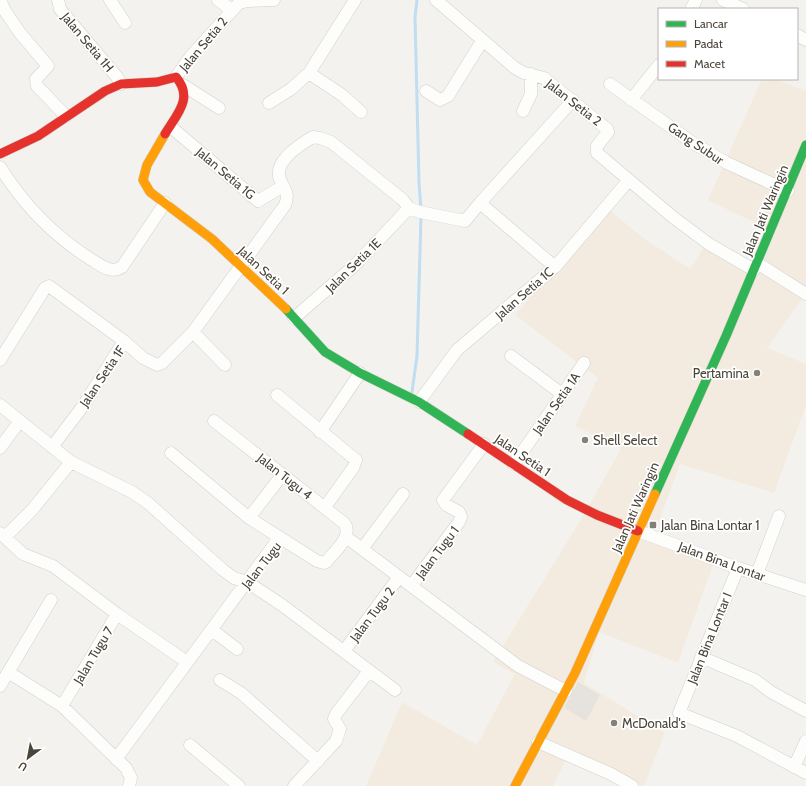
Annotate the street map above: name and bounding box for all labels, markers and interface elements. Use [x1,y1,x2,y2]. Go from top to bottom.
street label: Jalan Setia 1H [58,8,118,75]
legend [658,8,798,80]
street label: Jalan Setia 2 [175,13,231,75]
text: Lancar [694,16,728,31]
text: Padat [694,36,723,51]
text: Macet [694,56,725,71]
street label: Jalan Setia 2 [542,75,605,129]
street label: Gang Subur [665,118,728,168]
street label: Jalan Setia 1G [192,143,259,203]
street label: Jalan Jati Waringin [738,162,791,259]
street label: Jalan Setia 1E [321,235,384,296]
street label: Jalan Setia 1 [235,242,293,298]
street label: Jalan Setia 1C [491,263,556,323]
street label: Jalan Setia 1F [75,342,128,411]
place label: Pertamina [693,365,750,381]
marker: Pertamina [752,368,762,378]
street label: Jalan Setia 1A [528,369,583,438]
street label: Jalan Setia 1 [491,430,554,479]
place label: Shell Select [593,432,658,448]
marker: Shell Select [580,435,590,445]
street label: Jalan Tugu 4 [254,449,316,503]
street label: Jalan Jati Waringin [608,459,662,556]
place label: Jalan Bina Lontar 1 [660,517,759,533]
marker: Jalan Bina Lontar 1 [648,520,658,530]
street label: Jalan Tugu 1 [411,522,462,582]
street label: Jalan Tugu [237,538,284,592]
street label: Jalan Bina Lontar [675,538,768,584]
street label: Jalan Tugu 2 [346,583,398,645]
street label: Jalan Bina Lontar I [683,590,735,687]
street label: Jalan Tugu 7 [69,623,117,688]
place label: McDonald's [622,715,687,731]
marker: McDonald's [609,718,619,728]
north arrow [8,738,48,778]
text: U [16,758,30,775]

